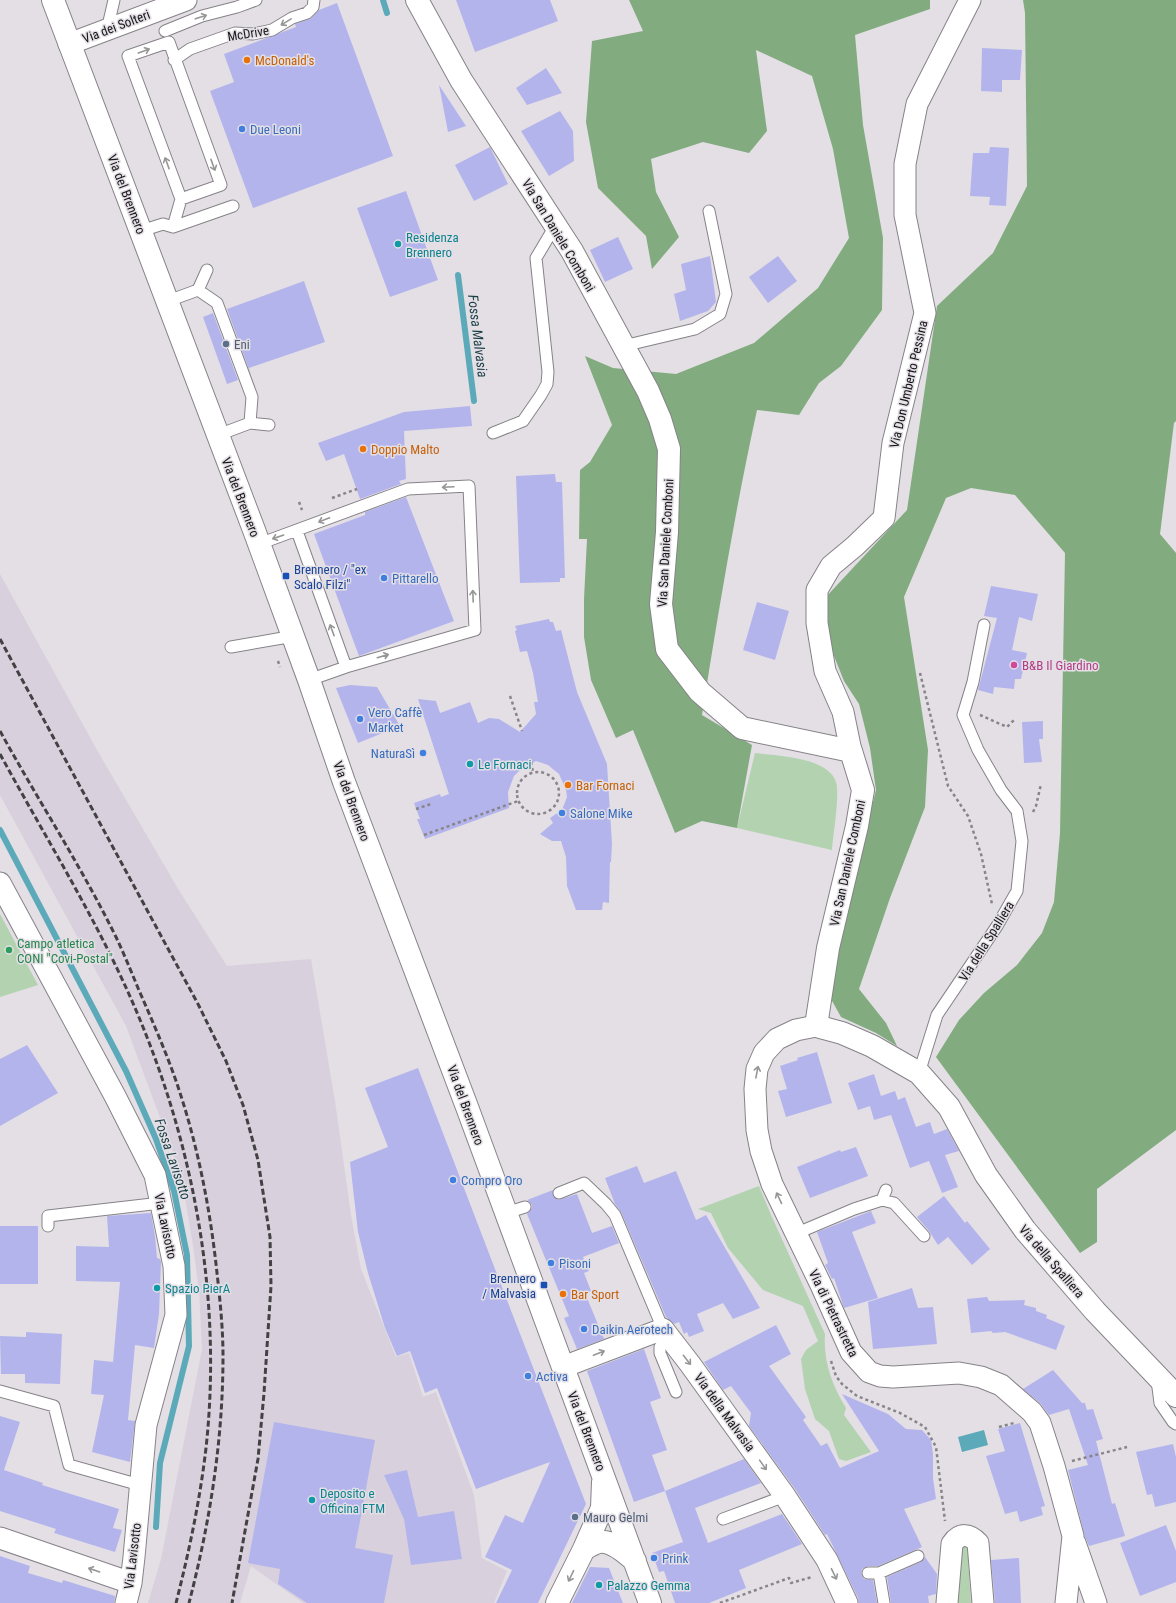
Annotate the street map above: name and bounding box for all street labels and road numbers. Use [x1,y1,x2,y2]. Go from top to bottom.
street label: Via dei Solteri [80,7,152,46]
street label: McDrive [226,23,270,44]
street label: Via del Brennero [104,152,149,236]
street label: Via San Daniele Comboni [519,176,598,294]
street label: Via Don Umberto Pessina [887,319,930,449]
street label: Via del Brennero [218,455,263,539]
street label: Via San Daniele Comboni [655,478,676,608]
street label: Via del Brennero [330,759,373,843]
street label: Via San Daniele Comboni [827,799,868,928]
street label: Via della Spalliera [956,898,1017,984]
street label: Via del Brennero [444,1063,487,1147]
street label: Via Lavisotto [151,1192,180,1260]
street label: Via della Spalliera [1016,1222,1087,1301]
street label: Via di Pietrastretta [806,1267,861,1359]
street label: Via della Malvasia [691,1370,758,1454]
street label: Via del Brennero [564,1389,609,1473]
street label: Via Lavisotto [121,1522,144,1590]

